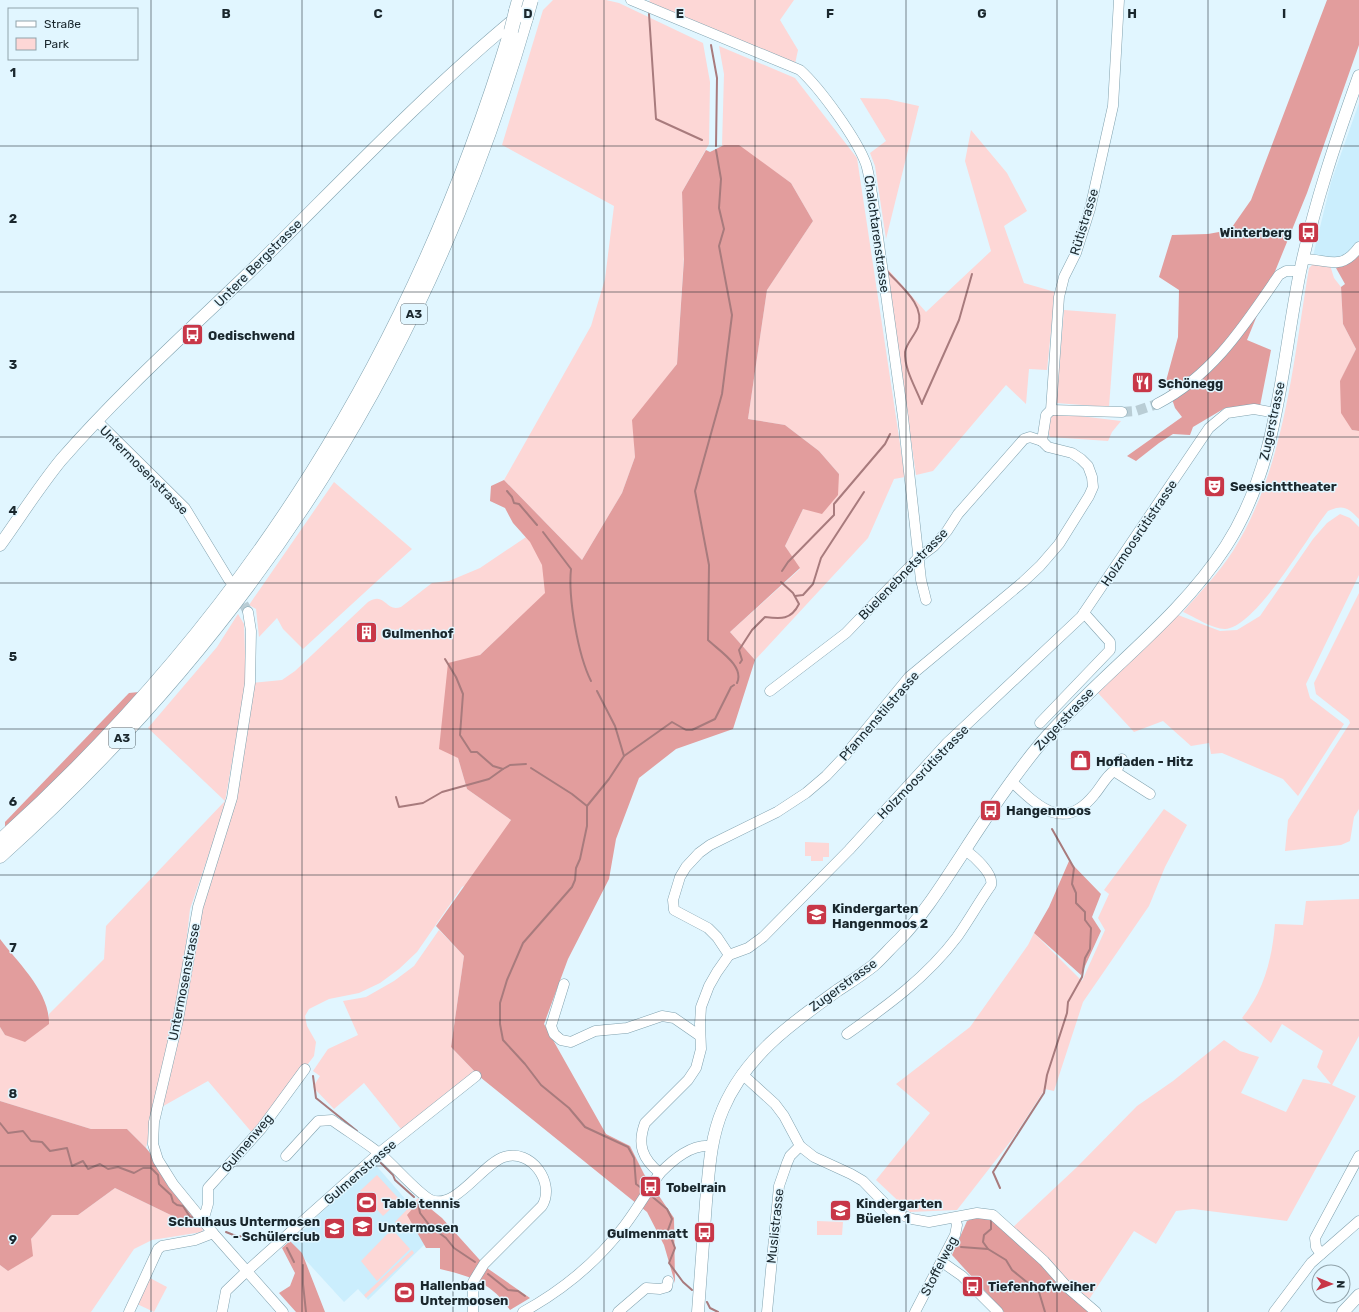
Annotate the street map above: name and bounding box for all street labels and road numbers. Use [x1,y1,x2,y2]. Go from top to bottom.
street label: Chalchtarenstrasse [861,174,893,294]
street label: Rütistrasse [1067,187,1101,257]
street label: Untere Bergstrasse [211,216,305,310]
road number: A3 [401,304,427,324]
street label: Zugerstrasse [1256,380,1289,462]
street label: Untermosenstrasse [97,423,191,517]
street label: Holzmoosrütistrasse [1098,477,1180,589]
street label: Büelenebnetstrasse [855,525,951,623]
street label: Pfannenstilstrasse [836,668,922,764]
street label: Zugerstrasse [1031,685,1097,754]
street label: Holzmoosrütistrasse [874,722,972,822]
road number: A3 [109,728,135,748]
street label: Untermosenstrasse [165,922,203,1042]
street label: Zugerstrasse [806,956,880,1015]
street label: Gulmenweg [218,1111,277,1176]
street label: Gulmenstrasse [321,1137,399,1207]
street label: Muslistrasse [764,1188,786,1264]
street label: Stoffelweg [918,1234,961,1299]

